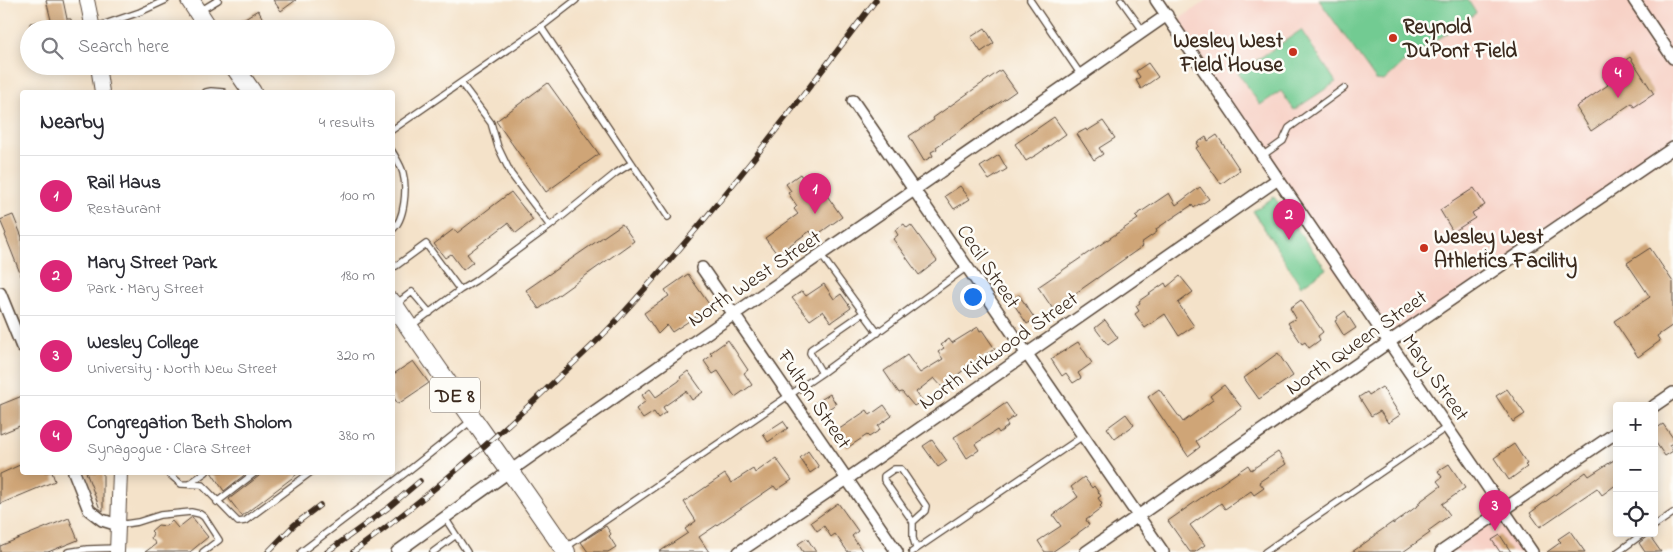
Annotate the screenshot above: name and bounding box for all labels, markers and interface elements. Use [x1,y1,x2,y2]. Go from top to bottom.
place label: Reynold DuPont Field [1402,13,1517,67]
search box [20,20,395,75]
place label: Wesley West Field House [1173,27,1284,81]
marker: Reynold DuPont Field [1387,32,1399,44]
icon: search [38,34,66,62]
text: Search here [78,34,169,61]
marker: Wesley West Field House [1287,46,1299,58]
pin: 4 [1602,57,1634,98]
text: Nearby [40,108,104,138]
text: 4 results [319,111,375,135]
text: Rail Haus [87,170,161,197]
pin: 1 [799,173,831,214]
text: 1 [53,184,59,208]
text: 100 m [340,184,375,208]
text: Restaurant [87,197,161,221]
pin: 2 [1273,199,1305,240]
street label: Cecil Street [948,219,1027,315]
place label: Wesley West Athletics Facility [1434,223,1577,279]
street label: North West Street [682,224,828,336]
marker: Wesley West Athletics Facility [1418,242,1430,254]
text: Mary Street Park [87,250,217,277]
text: 2 [52,264,60,288]
text: 180 m [341,264,375,288]
text: Park · Mary Street [87,277,204,301]
your location [960,284,986,310]
street label: North Queen Street [1280,284,1434,404]
street label: North Kirkwood Street [913,285,1085,418]
street label: Mary Street [1392,328,1475,429]
text: Wesley College [87,330,199,357]
text: 3 [53,344,59,368]
text: 320 m [337,344,375,368]
street label: Fulton Street [768,344,858,456]
text: University · North New Street [87,357,277,381]
road number: DE 8 [430,378,480,412]
map controls [1613,402,1658,537]
button: + [1613,402,1658,447]
text: Congregation Beth Sholom [87,410,292,437]
text: 4 [53,424,59,448]
text: 380 m [339,424,375,448]
text: Synagogue · Clara Street [87,437,251,461]
button: − [1613,447,1658,492]
pin: 3 [1479,490,1511,531]
button: locate [1613,492,1658,537]

